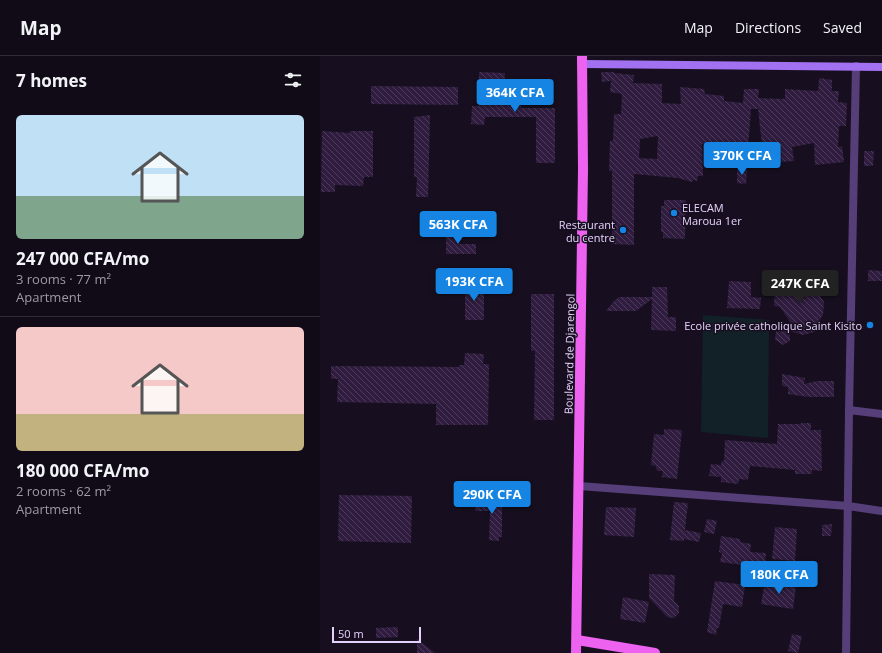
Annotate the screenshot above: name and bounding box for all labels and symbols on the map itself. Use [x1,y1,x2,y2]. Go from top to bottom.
pin: 364K CFA [474,79,556,113]
pin: 370K CFA [701,142,783,176]
place label: ELECAM Maroua 1er [682,200,742,228]
marker: ELECAM Maroua 1er [669,208,679,218]
pin: 563K CFA [417,211,499,245]
place label: Restaurant du centre [559,217,615,245]
marker: Restaurant du centre [618,225,628,235]
pin: 193K CFA [433,268,515,302]
pin: 247K CFA [759,270,841,304]
street label: Boulevard de Djarengol [560,294,578,414]
place label: Ecole privée catholique Saint Kisito [684,318,862,333]
marker: Ecole privée catholique Saint Kisito [865,320,875,330]
pin: 290K CFA [451,481,533,515]
pin: 180K CFA [738,561,820,595]
scale bar [332,625,421,644]

